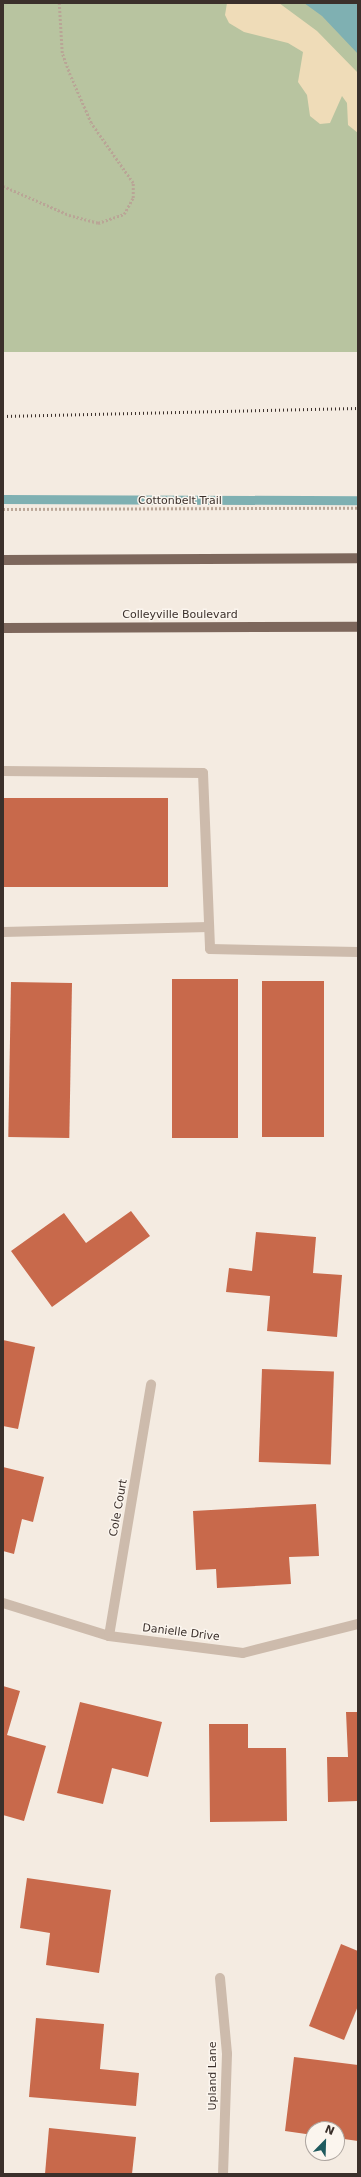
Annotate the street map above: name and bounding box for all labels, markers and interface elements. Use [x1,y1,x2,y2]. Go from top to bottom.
street label: Cottonbelt Trail [138,494,222,508]
street label: Colleyville Boulevard [122,608,238,622]
street label: Cole Court [107,1478,131,1538]
street label: Danielle Drive [142,1622,220,1644]
street label: Upland Lane [206,2042,220,2110]
north arrow [305,2121,345,2161]
text: N [323,2123,336,2138]

